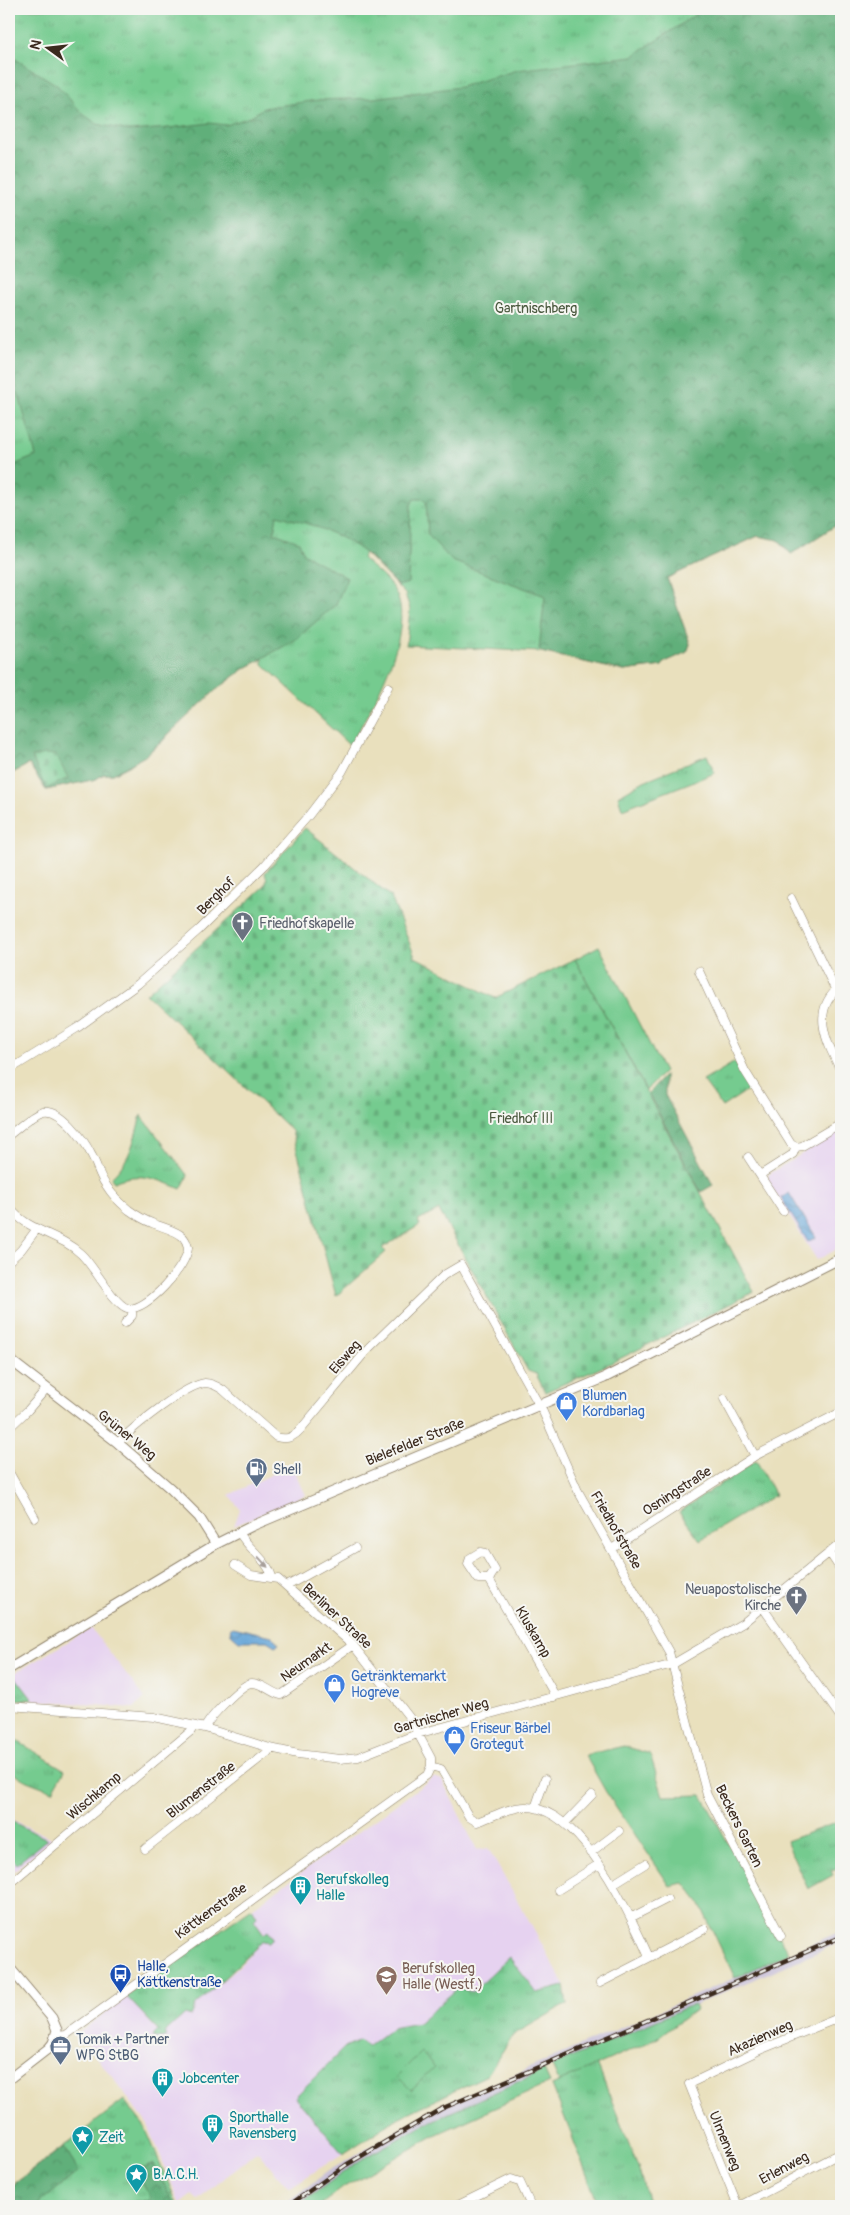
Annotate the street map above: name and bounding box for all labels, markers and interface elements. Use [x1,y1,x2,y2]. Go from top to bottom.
north arrow [22,22,72,72]
text: N [26,38,45,52]
park label: Gartnischberg [495,300,577,317]
street label: Berghof [193,873,239,919]
church icon: Friedhofskapelle [231,911,255,942]
place label: Friedhofskapelle [259,915,354,932]
park label: Friedhof III [489,1110,553,1127]
street label: Eisweg [326,1337,364,1377]
place label: Blumen Kordbarlag [582,1387,645,1420]
shop icon: Blumen Kordbarlag [554,1391,578,1422]
street label: Grüner Weg [94,1406,160,1464]
street label: Bielefelder Straße [363,1415,467,1469]
fuel station icon: Shell [245,1457,269,1488]
place label: Shell [273,1461,301,1478]
street label: Osningstraße [640,1462,715,1519]
street label: Friedhofstraße [587,1488,645,1572]
one-way arrow [257,1556,269,1568]
street label: Berliner Straße [299,1580,375,1652]
place label: Neuapostolische Kirche [685,1581,781,1614]
church icon: Neuapostolische Kirche [785,1585,809,1616]
street label: Kluskamp [512,1603,555,1661]
street label: Neumarkt [277,1638,335,1686]
place label: Getränktemarkt Hogreve [351,1668,446,1701]
shop icon: Getränktemarkt Hogreve [323,1672,347,1703]
street label: Gartnischer Weg [392,1694,490,1738]
place label: Friseur Bärbel Grotegut [470,1720,551,1753]
shop icon: Friseur Bärbel Grotegut [442,1724,466,1755]
street label: Blumenstraße [163,1758,239,1822]
street label: Wischkamp [63,1768,125,1824]
street label: Beckers Garten [712,1782,766,1870]
place label: Berufskolleg Halle [316,1871,389,1904]
building icon: Berufskolleg Halle [288,1875,312,1906]
street label: Kättkenstraße [172,1879,250,1943]
place label: Halle, Kättkenstraße [137,1958,222,1991]
place label: Berufskolleg Halle (Westf.) [402,1960,483,1993]
bus stop icon: Halle, Kättkenstraße [109,1962,133,1993]
school or university icon: Berufskolleg Halle (Westf.) [374,1964,398,1995]
street label: Akazienweg [725,2016,795,2060]
place label: Tomik + Partner WPG StBG [76,2031,169,2064]
office icon: Tomik + Partner WPG StBG [48,2035,72,2066]
building icon: Jobcenter [151,2066,175,2097]
place label: Jobcenter [179,2070,239,2087]
place label: Sporthalle Ravensberg [229,2109,296,2142]
street label: Ulmenweg [705,2109,745,2173]
building icon: Sporthalle Ravensberg [201,2113,225,2144]
place icon: Zeit [71,2125,95,2156]
place label: Zeit [99,2129,124,2146]
street label: Erlenweg [756,2148,812,2188]
place icon: B.A.C.H. [125,2162,149,2193]
place label: B.A.C.H. [153,2166,199,2183]

